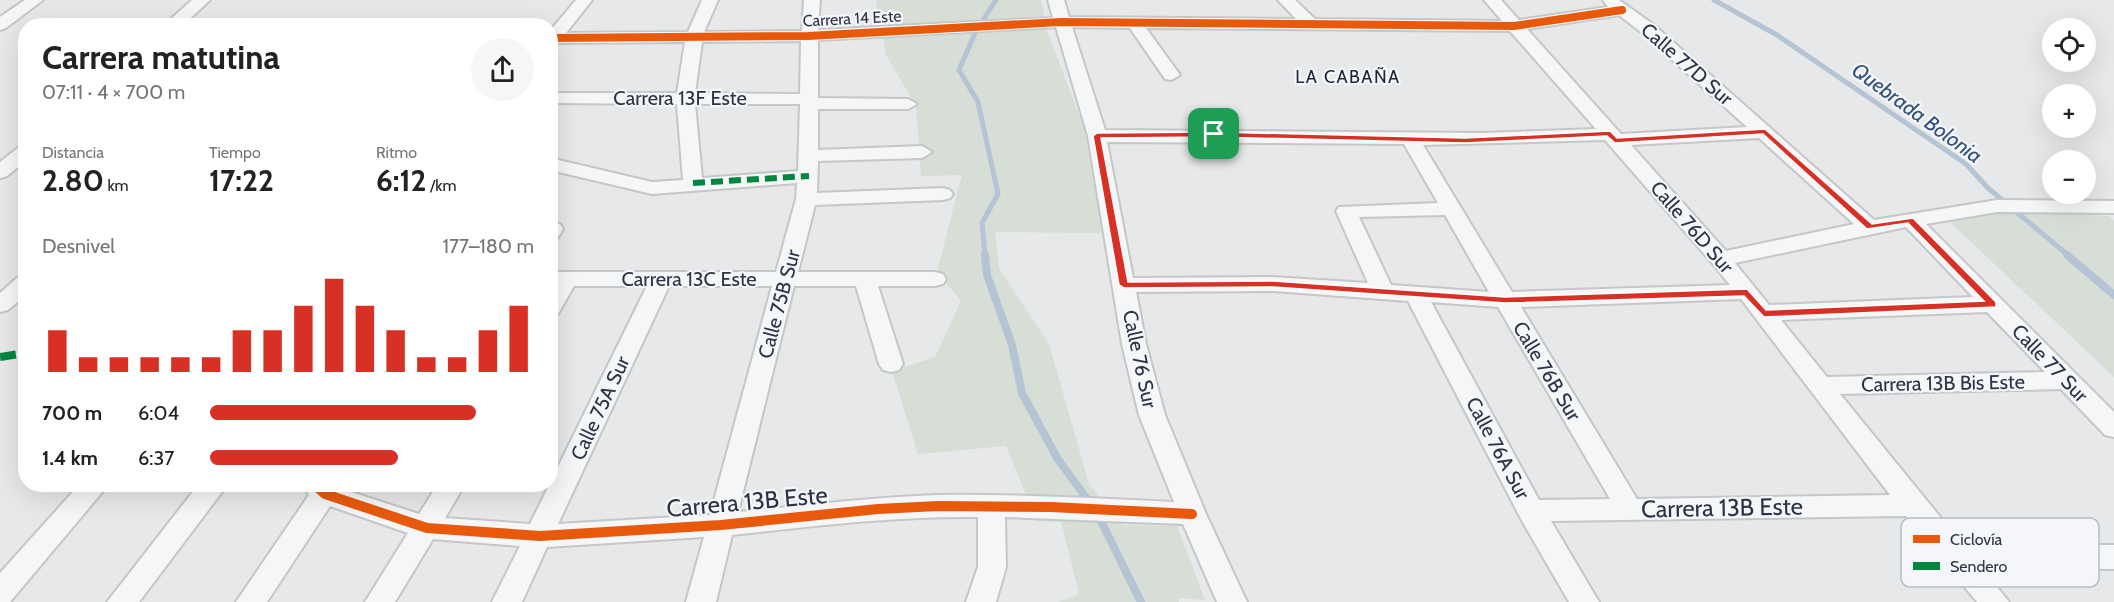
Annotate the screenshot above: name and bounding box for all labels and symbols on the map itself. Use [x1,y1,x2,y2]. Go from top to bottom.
street label: Carrera 14 Este [802,6,902,31]
street label: Calle 77D Sur [1636,18,1738,111]
water label: Quebrada Bolonia [1847,57,1987,168]
district label: LA CABAÑA [1295,66,1401,88]
street label: Carrera 13F Este [613,86,747,110]
pin [1188,108,1239,159]
street label: Calle 76D Sur [1645,176,1739,279]
street label: Calle 75B Sur [753,246,805,361]
street label: Carrera 13C Este [621,267,757,291]
street label: Calle 76 Sur [1118,308,1162,411]
street label: Calle 76B Sur [1508,317,1586,426]
street label: Calle 77 Sur [2007,319,2093,407]
street label: Calle 75A Sur [565,352,635,464]
street label: Carrera 13B Bis Este [1861,370,2025,396]
street label: Calle 76A Sur [1461,393,1535,504]
street label: Carrera 13B Este [665,480,829,523]
street label: Carrera 13B Este [1641,492,1803,523]
legend [1901,518,2099,587]
text: Ciclovía [1950,530,2003,549]
text: Sendero [1950,557,2007,576]

